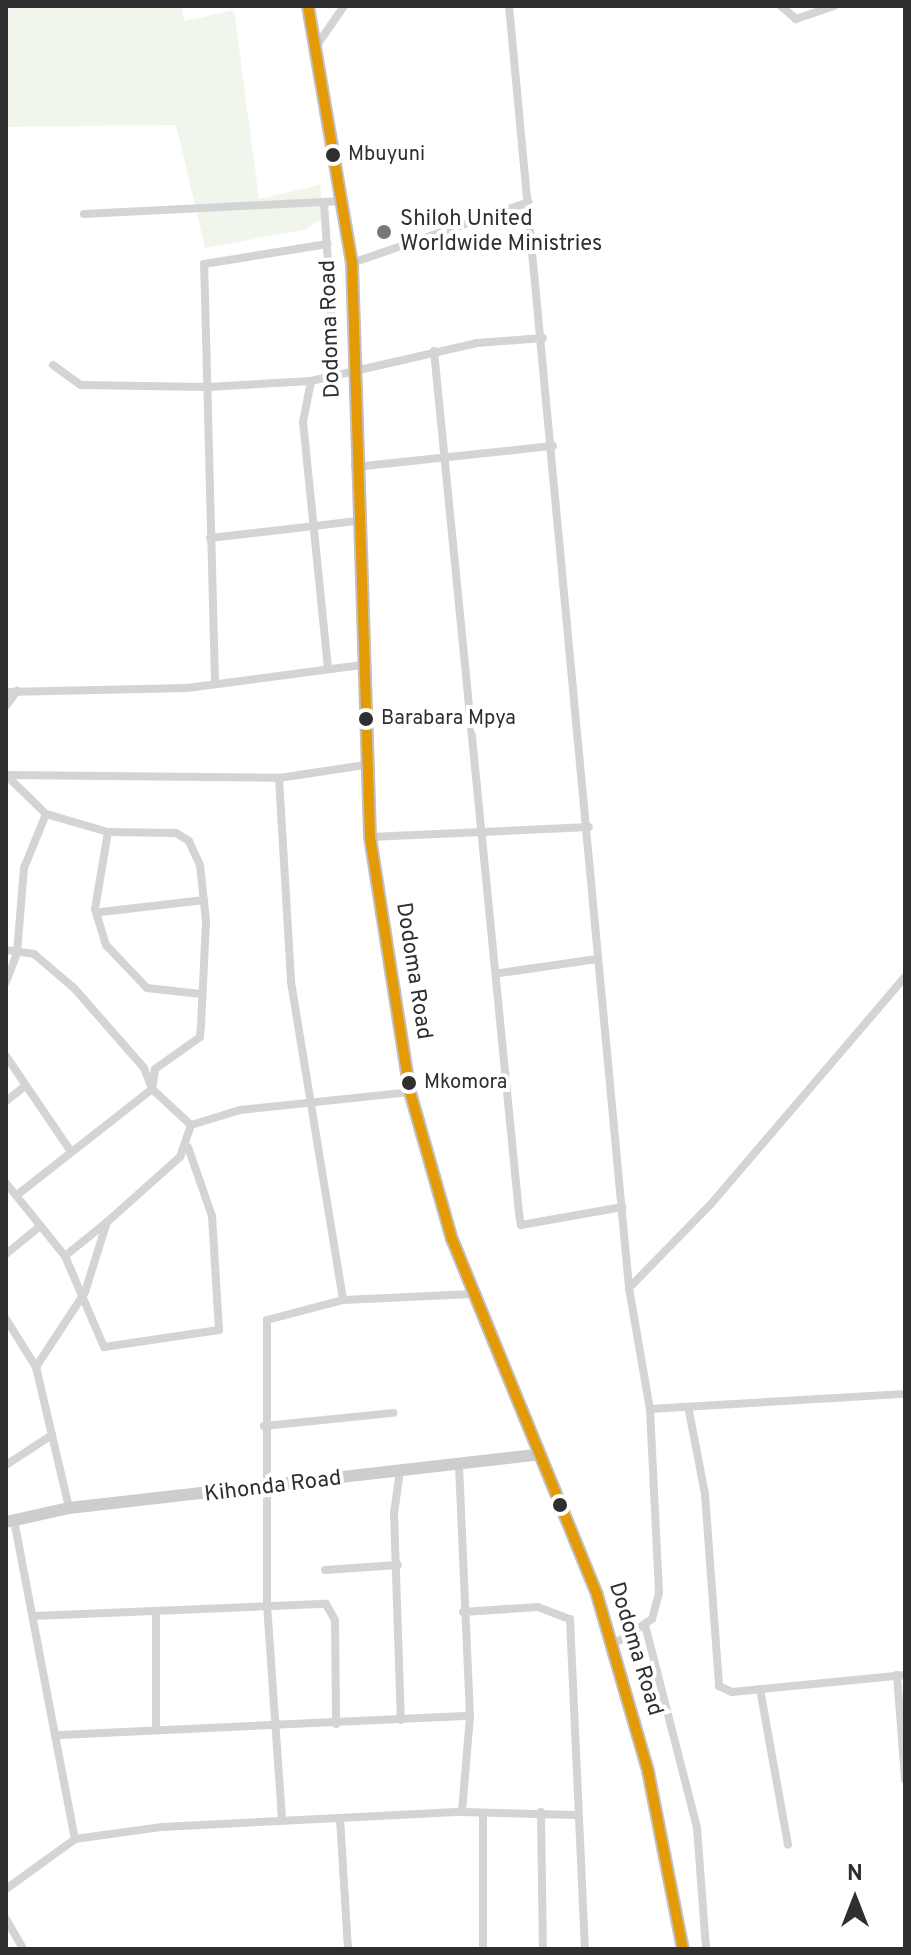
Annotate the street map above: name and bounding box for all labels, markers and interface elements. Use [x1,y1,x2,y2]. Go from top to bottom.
place label: Mbuyuni [348,143,425,167]
marker: Mbuyuni [325,147,341,163]
place label: Shiloh United Worldwide Ministries [400,206,602,258]
marker: Shiloh United Worldwide Ministries [375,223,393,241]
street label: Dodoma Road [315,259,347,399]
place label: Barabara Mpya [381,707,516,731]
marker: Barabara Mpya [358,711,374,727]
street label: Dodoma Road [389,901,437,1041]
place label: Mkomora [424,1071,507,1095]
marker: Mkomora [401,1075,417,1091]
street label: Kihonda Road [203,1466,343,1508]
unlabelled marker [552,1497,568,1513]
street label: Dodoma Road [602,1579,668,1719]
north arrow [815,1859,895,1939]
text: N [847,1861,863,1888]

